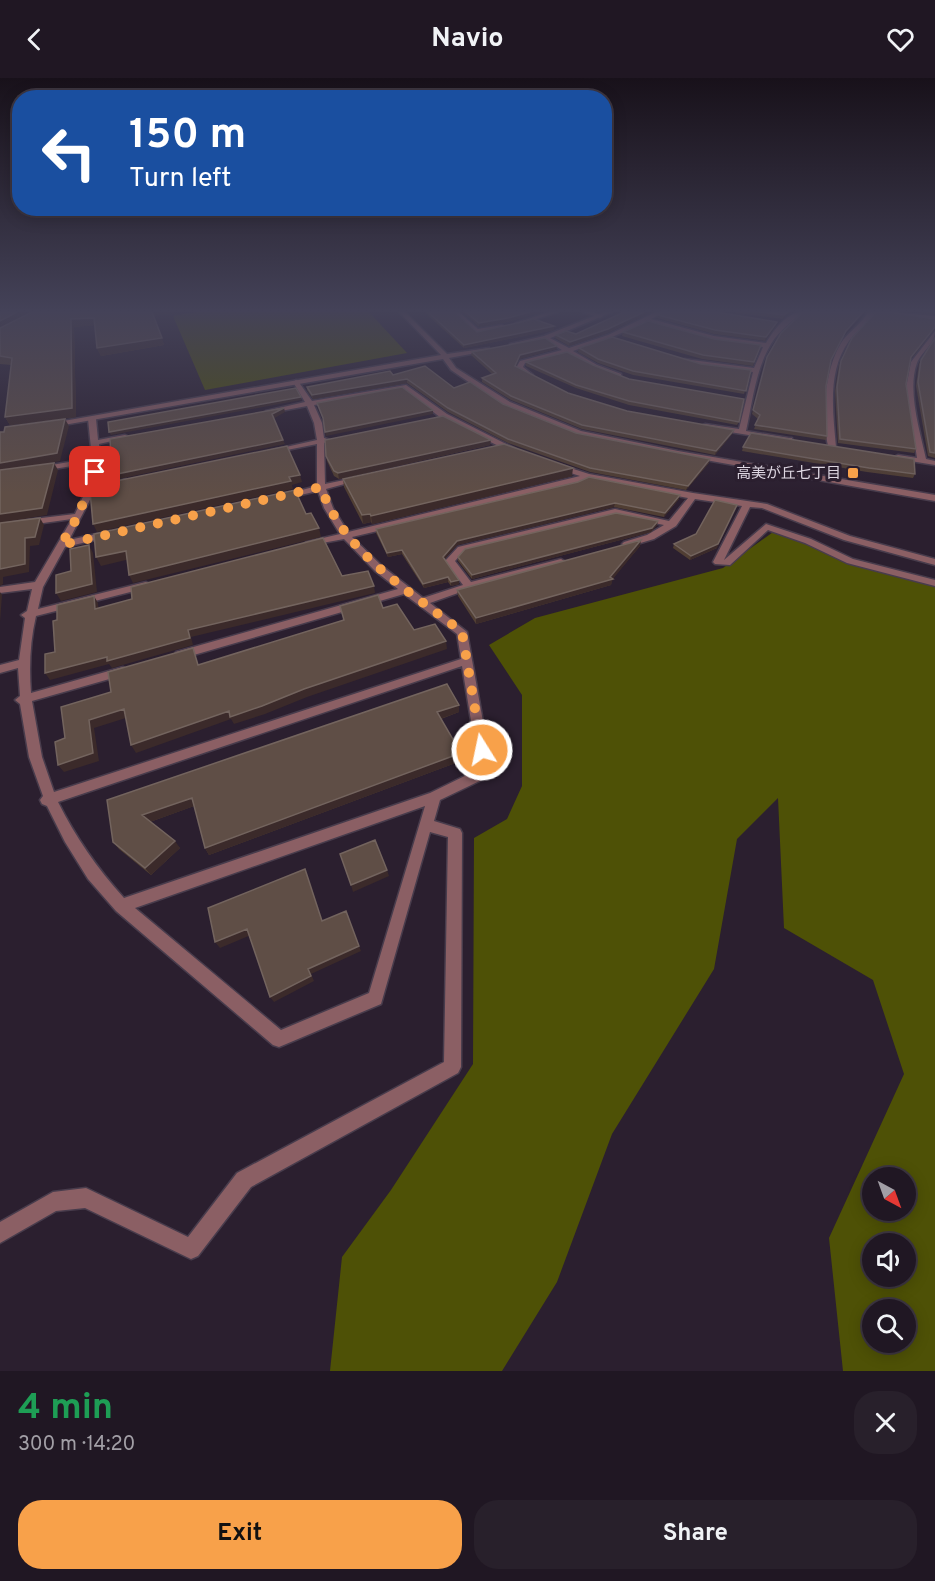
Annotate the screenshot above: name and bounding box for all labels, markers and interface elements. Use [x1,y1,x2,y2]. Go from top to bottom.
text: Navio [431,22,504,56]
icon: back [18,23,51,56]
icon: heart [884,23,917,56]
text: 150 m [129,110,246,163]
icon: left [30,114,108,192]
text: Turn left [129,162,231,196]
pin [69,446,120,497]
icon: arrive [78,455,111,488]
place label: 高美が丘七丁目 [736,465,841,484]
marker: 高美が丘七丁目 [846,466,860,480]
position arrow [450,718,514,782]
north arrow [862,1167,916,1221]
map controls [862,1167,916,1353]
button: sound [862,1233,916,1287]
button: search [862,1299,916,1353]
text: 4 min [18,1386,113,1432]
button: close [854,1391,917,1454]
text: 300 m · 14:20 [18,1432,135,1458]
button: Exit [18,1500,462,1569]
button: Share [474,1500,917,1569]

